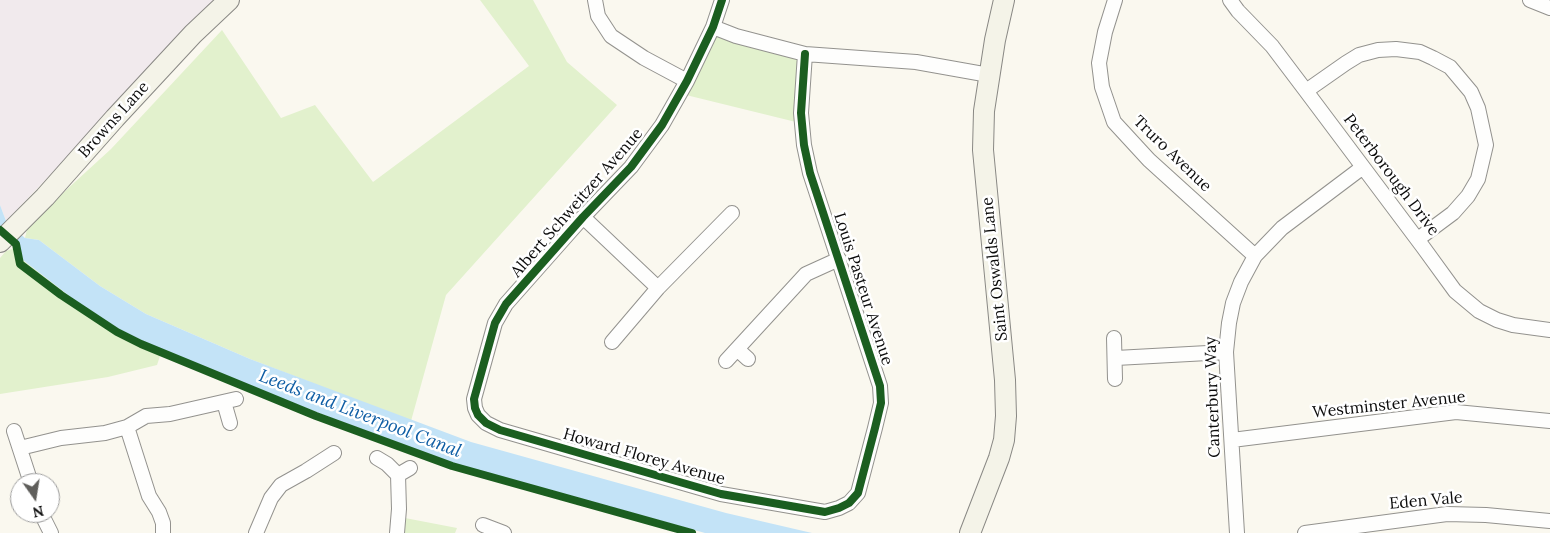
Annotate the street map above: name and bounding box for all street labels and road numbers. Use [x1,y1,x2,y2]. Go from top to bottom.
street label: Browns Lane [75,78,153,162]
street label: Peterborough Drive [1339,110,1443,240]
street label: Truro Avenue [1129,112,1215,196]
street label: Albert Schweitzer Avenue [507,125,647,281]
street label: Saint Oswalds Lane [978,196,1012,342]
street label: Louis Pasteur Avenue [829,210,897,368]
street label: Canterbury Way [1201,336,1225,458]
street label: Westminster Avenue [1312,387,1466,423]
street label: Howard Florey Avenue [561,425,727,489]
street label: Eden Vale [1389,488,1463,514]

